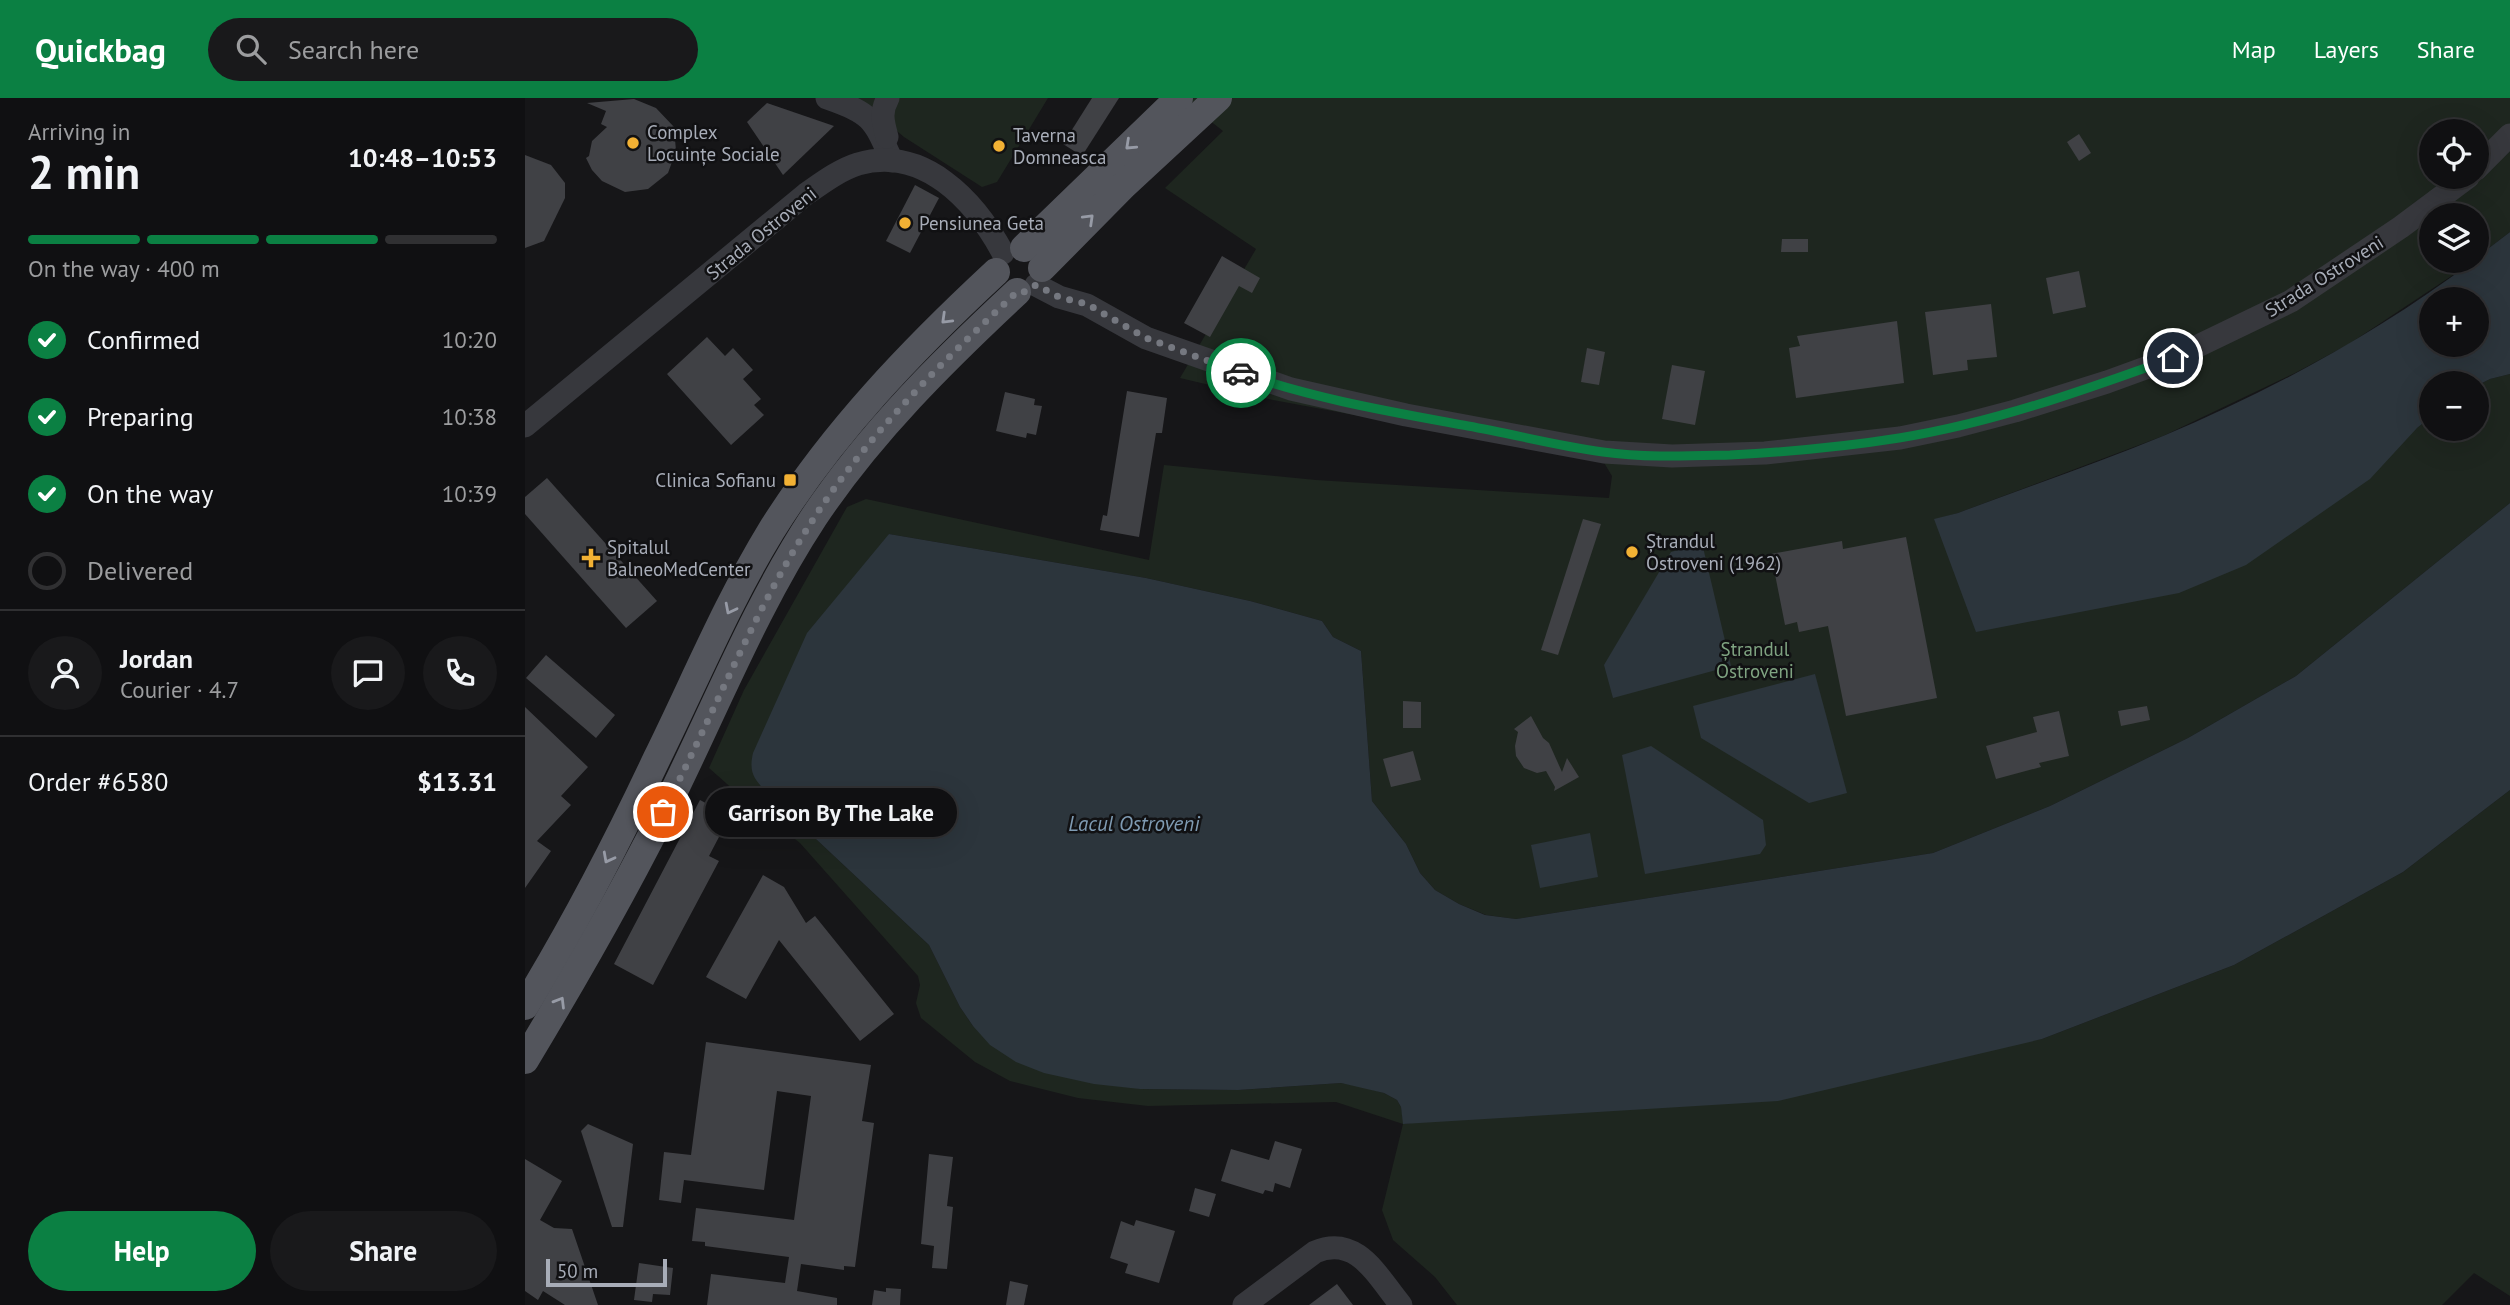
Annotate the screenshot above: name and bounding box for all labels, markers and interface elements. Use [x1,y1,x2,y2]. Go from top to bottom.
search box [208,18,698,81]
text: Quickbag [35,28,166,71]
icon: search [232,30,270,68]
text: Search here [288,33,419,66]
text: Map [2232,34,2276,65]
text: Layers [2314,34,2379,65]
text: Share [2417,34,2475,65]
text: Arriving in [28,117,130,146]
map controls [2419,119,2489,441]
button: locate [2419,119,2489,189]
place label: Complex Locuințe Sociale [647,120,780,166]
place label: Taverna Domneasca [1013,123,1107,169]
marker: Complex Locuințe Sociale [625,135,641,151]
one-way arrow [1125,136,1138,149]
marker: Taverna Domneasca [991,138,1007,154]
text: 10:48–10:53 [348,141,497,174]
text: 2 min [28,142,140,202]
street label: Strada Ostroveni [701,181,821,285]
button: layers [2419,203,2489,273]
place label: Pensiunea Geta [919,211,1044,235]
one-way arrow [1081,214,1094,227]
marker: Pensiunea Geta [897,215,913,231]
street label: Strada Ostroveni [2260,230,2388,322]
text: On the way · 400 m [28,254,220,283]
button: + [2419,287,2489,357]
one-way arrow [941,310,954,323]
icon: check [28,321,66,359]
text: Confirmed [87,323,200,356]
text: 10:20 [442,325,497,354]
pin [2143,328,2203,388]
courier [1206,338,1276,408]
icon: home [2154,339,2192,377]
icon: car [1222,354,1260,392]
button: − [2419,371,2489,441]
icon: check [28,398,66,436]
text: Preparing [87,400,194,433]
text: 10:38 [442,402,497,431]
place label: Clinica Sofianu [655,468,776,492]
marker: Clinica Sofianu [782,472,798,488]
icon: check [28,475,66,513]
text: On the way [87,477,213,510]
text: 10:39 [442,479,497,508]
place label: Ștrandul Ostroveni (1962) [1646,529,1781,575]
place label: Spitalul BalneoMedCenter [607,535,751,581]
marker: Ștrandul Ostroveni (1962) [1624,544,1640,560]
marker: Spitalul BalneoMedCenter [581,548,601,568]
text: Delivered [87,554,193,587]
one-way arrow [724,602,738,615]
button: person [28,636,102,710]
button: chat [331,636,405,710]
button: phone [423,636,497,710]
park label: Ștrandul Ostroveni [1716,637,1794,683]
text: Jordan [120,642,193,675]
text: Courier · 4.7 [120,675,239,704]
text: Order #6580 [28,765,168,798]
text: $13.31 [417,765,497,798]
pin [633,782,693,842]
callout: Garrison By The Lake [705,788,957,836]
icon: bag [644,793,682,831]
text: Garrison By The Lake [728,798,934,827]
water label: Lacul Ostroveni [1068,810,1200,837]
one-way arrow [603,850,616,863]
one-way arrow [552,996,565,1009]
button: Help [28,1211,256,1291]
button: Share [270,1211,497,1291]
scale bar [546,1256,667,1288]
text: 50 m [557,1259,598,1283]

